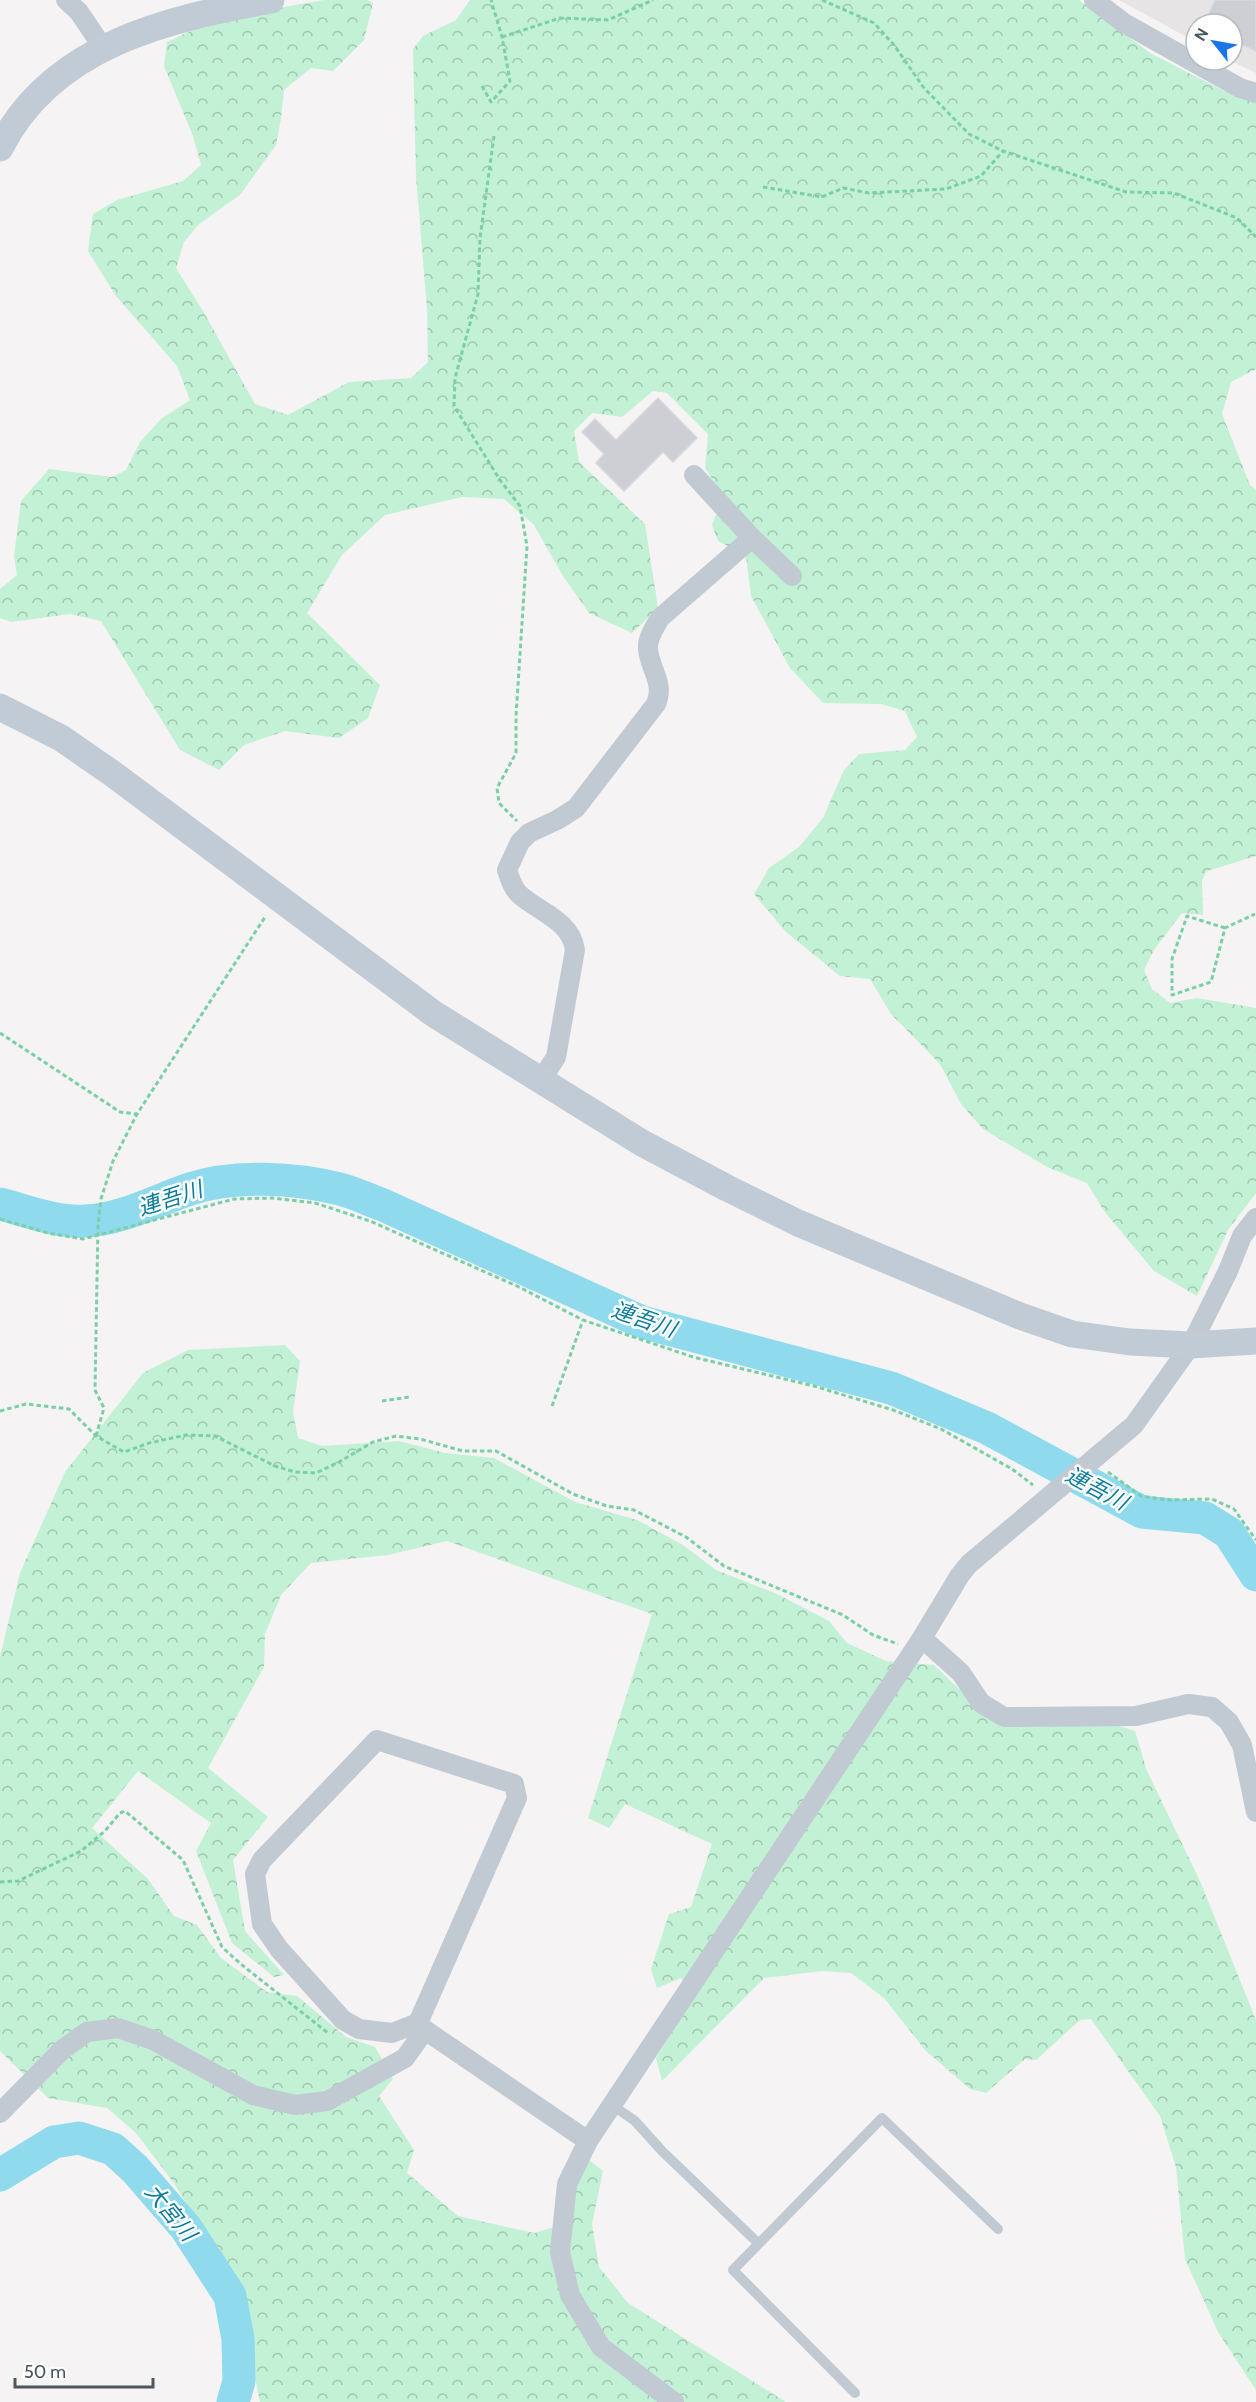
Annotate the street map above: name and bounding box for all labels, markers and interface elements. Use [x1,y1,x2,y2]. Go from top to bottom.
north arrow [1184,12,1244,72]
text: N [1191,25,1213,44]
water label: 連吾川 [135,1175,208,1222]
water label: 連吾川 [608,1296,681,1344]
water label: 連吾川 [1061,1461,1134,1517]
water label: 大宮川 [139,2178,203,2248]
scale bar [15,2351,153,2389]
text: 50 m [24,2361,66,2383]

